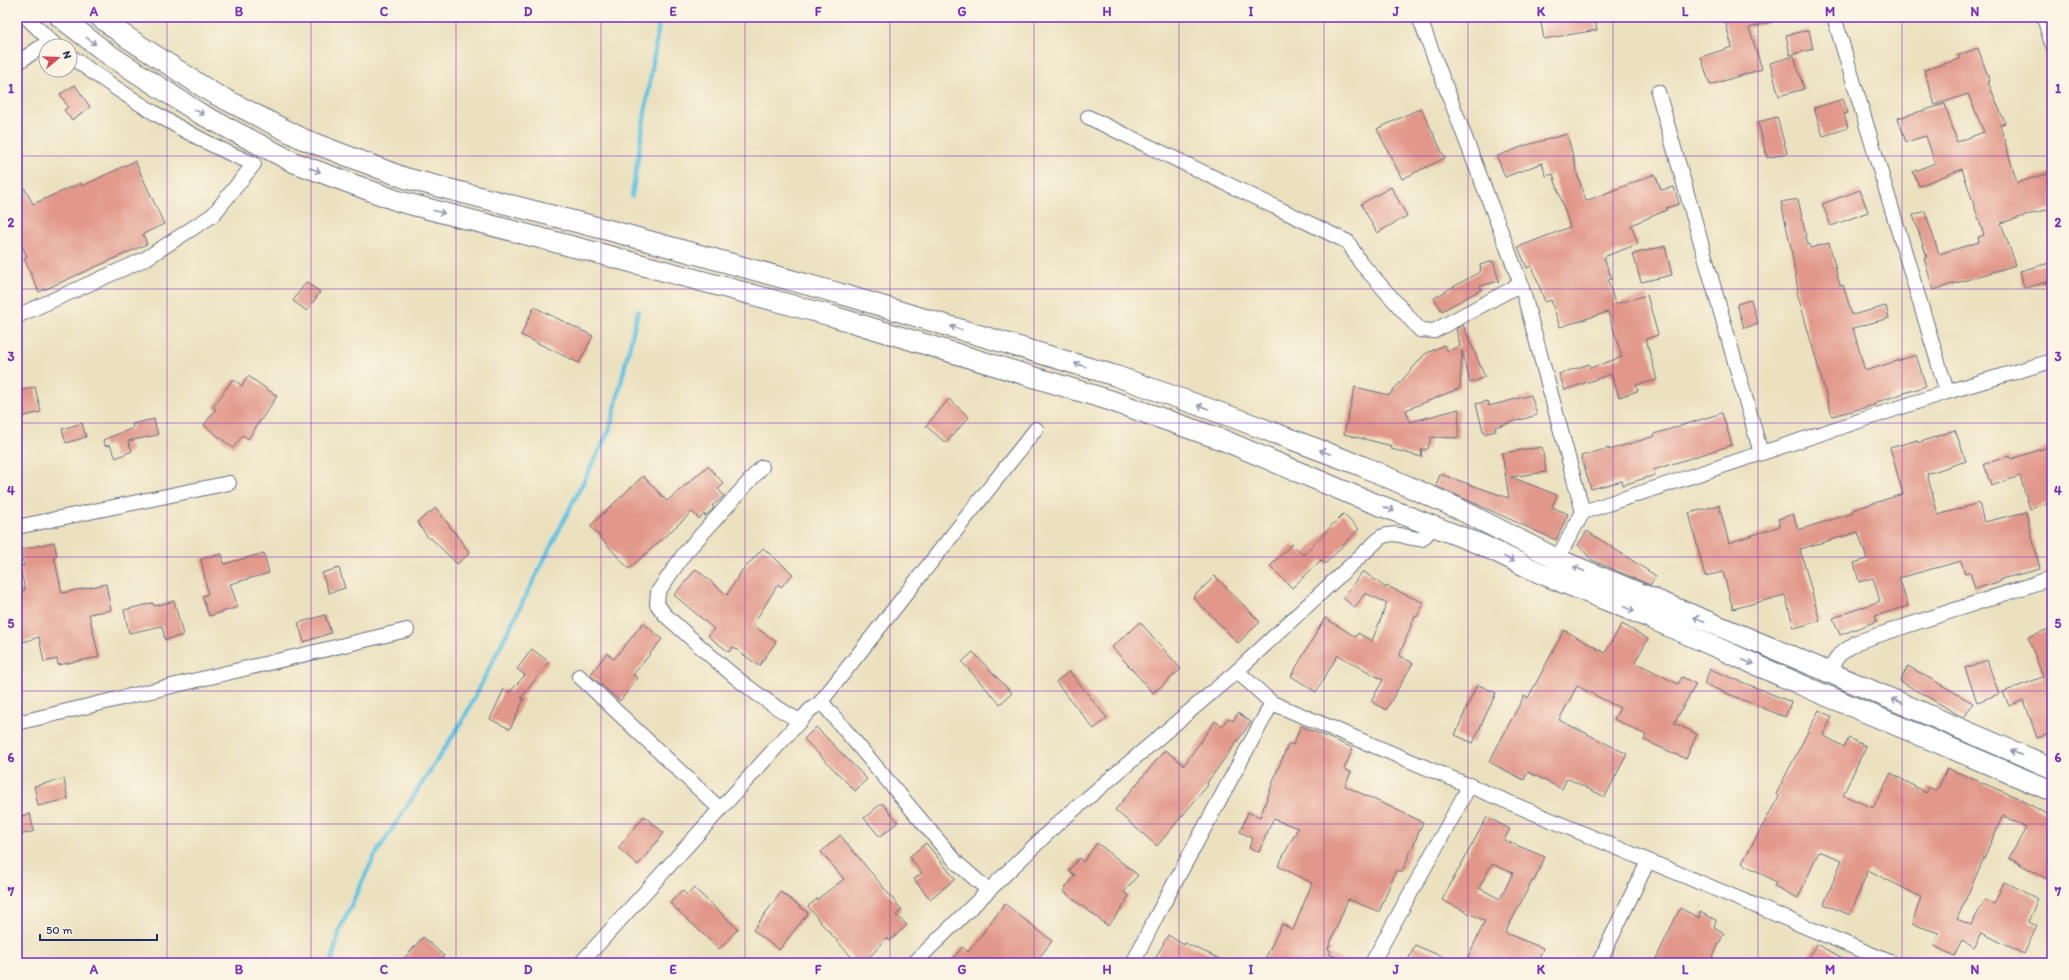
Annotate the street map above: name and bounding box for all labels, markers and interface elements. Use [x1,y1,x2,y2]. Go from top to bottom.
text: A [89,4,99,19]
text: B [235,4,244,19]
text: C [380,4,389,19]
text: D [524,4,533,19]
text: E [669,4,677,19]
text: F [815,4,822,19]
text: G [958,4,967,19]
text: H [1103,4,1112,19]
text: I [1249,4,1254,19]
text: J [1392,4,1400,19]
text: K [1537,4,1546,19]
text: L [1682,4,1689,19]
text: M [1825,4,1835,19]
text: N [1971,4,1980,19]
one-way arrow [85,37,96,45]
north arrow [38,38,78,78]
text: N [60,49,74,61]
text: 1 [8,81,14,96]
text: 1 [2055,81,2061,96]
one-way arrow [193,109,205,117]
one-way arrow [309,167,321,175]
one-way arrow [432,208,445,216]
text: 2 [8,215,15,230]
text: 2 [2055,215,2062,230]
one-way arrow [949,324,962,331]
text: 3 [7,349,15,364]
text: 3 [2054,349,2062,364]
one-way arrow [1074,361,1087,368]
one-way arrow [1197,403,1210,410]
one-way arrow [1320,447,1332,455]
text: 4 [7,483,15,498]
text: 4 [2054,483,2062,498]
one-way arrow [1383,506,1395,514]
one-way arrow [1503,556,1515,563]
one-way arrow [1574,564,1586,572]
one-way arrow [1623,606,1635,614]
one-way arrow [1694,615,1706,622]
text: 5 [8,616,15,631]
text: 5 [2055,616,2062,631]
one-way arrow [1742,658,1754,666]
one-way arrow [1891,697,1903,705]
one-way arrow [2011,749,2023,756]
text: 6 [8,750,15,765]
text: 6 [2055,750,2062,765]
text: 7 [7,884,15,899]
text: 7 [2054,884,2062,899]
scale bar [40,916,157,942]
text: 50 m [46,923,72,937]
text: A [89,962,99,977]
text: B [235,962,244,977]
text: C [380,962,389,977]
text: D [524,962,533,977]
text: E [669,962,677,977]
text: F [815,962,822,977]
text: G [958,962,967,977]
text: H [1103,962,1112,977]
text: I [1249,962,1254,977]
text: J [1392,962,1400,977]
text: K [1537,962,1546,977]
text: L [1682,962,1689,977]
text: M [1825,962,1835,977]
text: N [1971,962,1980,977]

